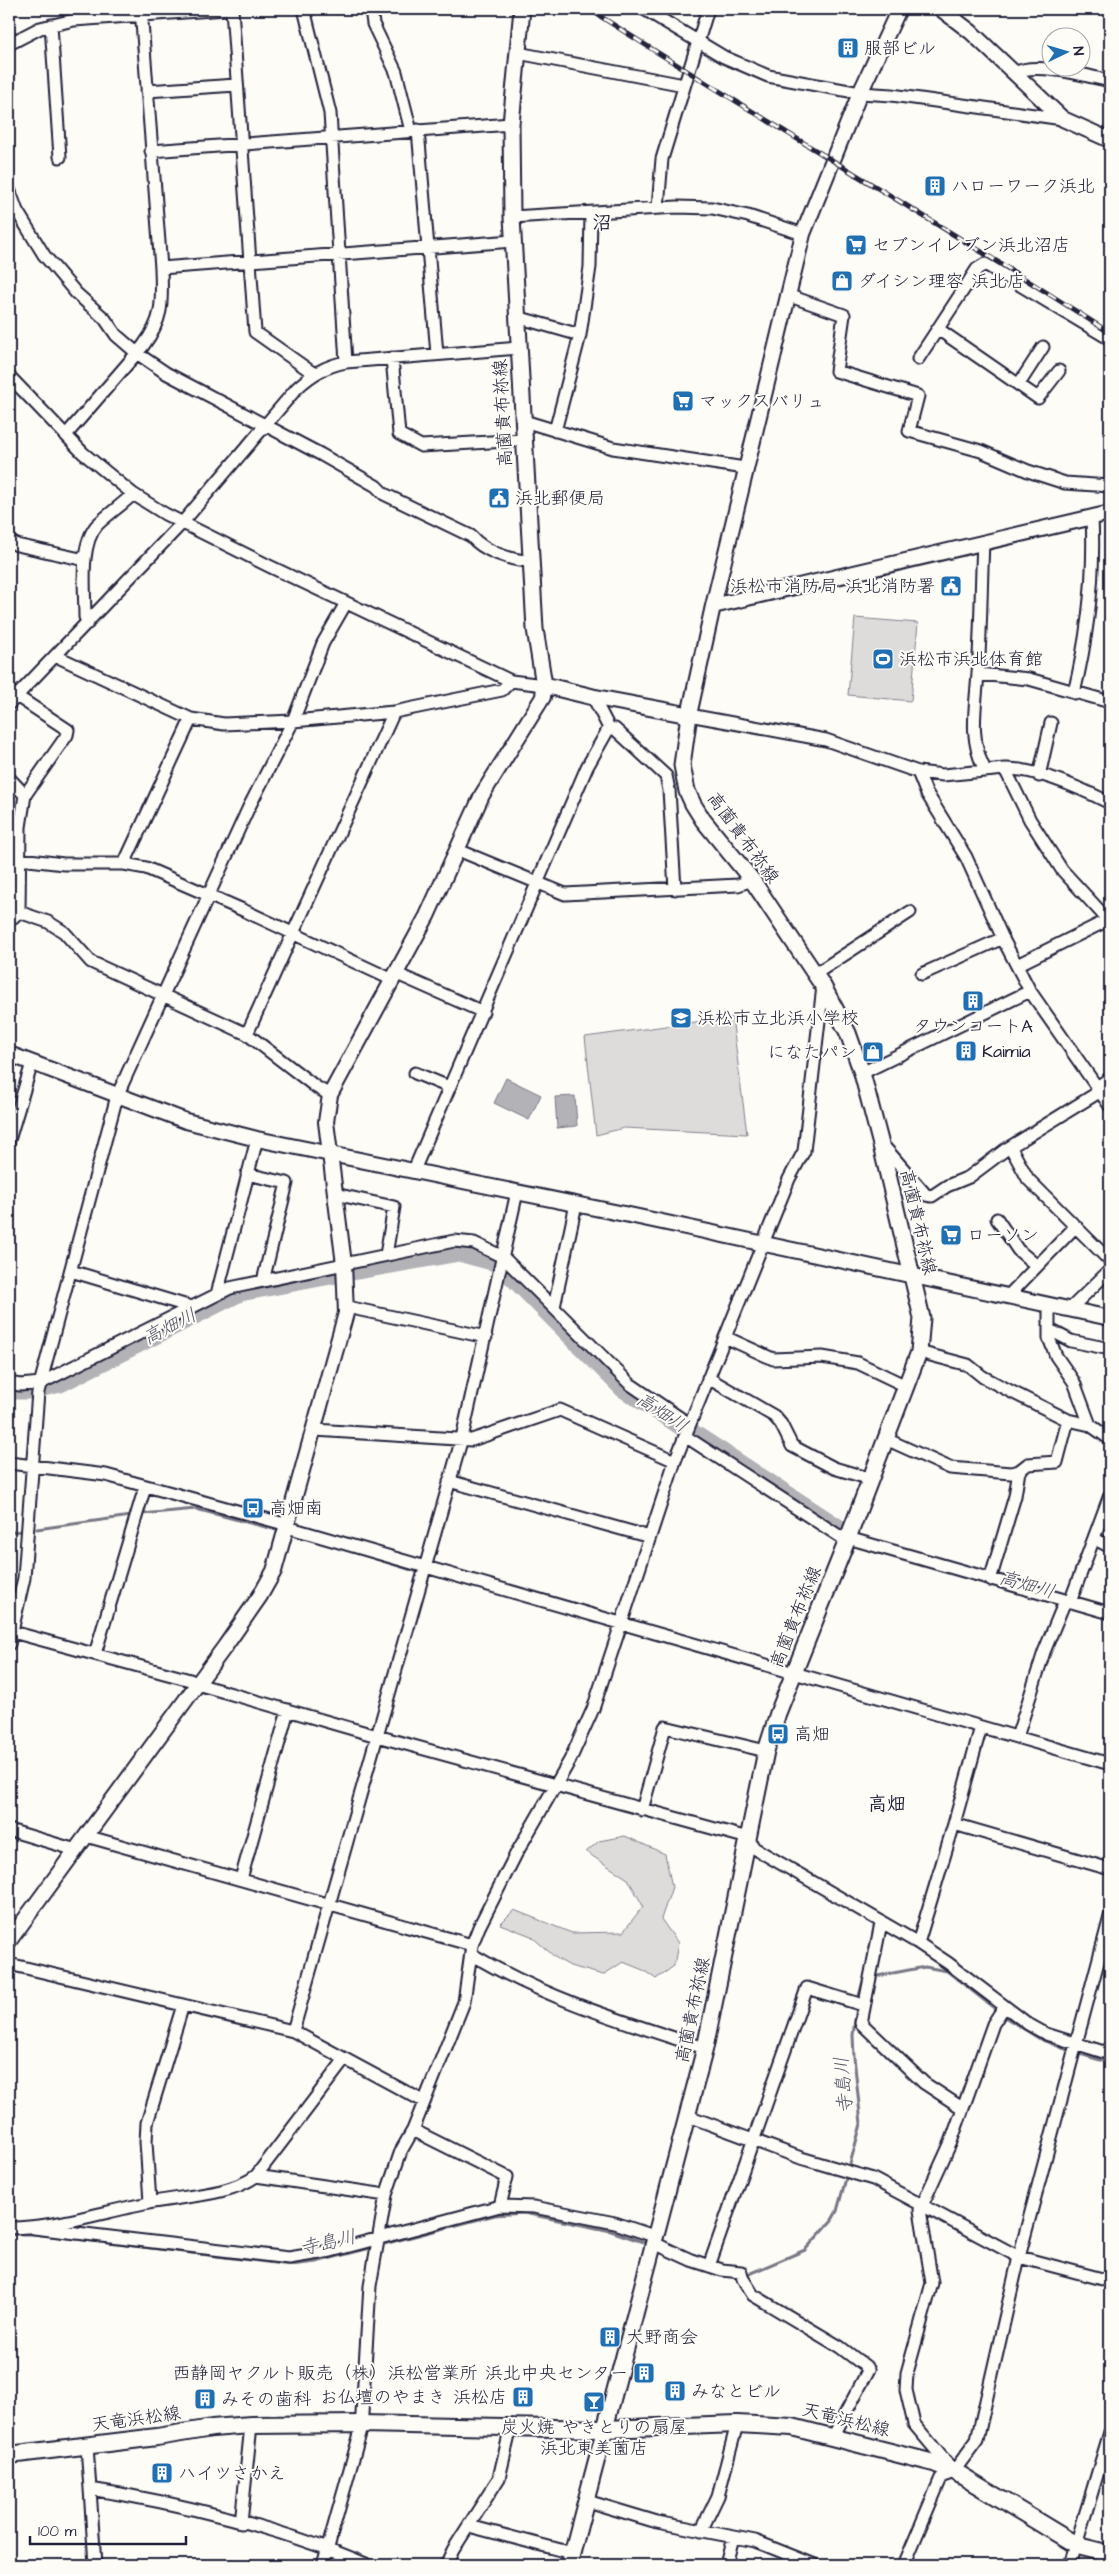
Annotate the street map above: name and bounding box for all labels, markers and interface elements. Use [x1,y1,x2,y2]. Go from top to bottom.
north arrow [1042,28,1092,78]
building icon: 服部ビル [836,36,860,60]
place label: 服部ビル [864,36,936,61]
text: N [1068,46,1088,56]
building icon: ハローワーク浜北 [923,174,947,198]
place label: ハローワーク浜北 [951,174,1095,199]
district label: 沼 [592,210,612,237]
supermarket icon: セブンイレブン浜北沼店 [844,233,868,257]
place label: セブンイレブン浜北沼店 [872,233,1070,258]
shop icon: ダイシン理容 浜北店 [830,269,854,293]
place label: ダイシン理容 浜北店 [858,269,1025,294]
street label: 高薗貴布祢線 [488,358,518,468]
supermarket icon: マックスバリュ [671,389,695,413]
place label: マックスバリュ [699,389,825,414]
public building icon: 浜北郵便局 [487,486,511,510]
place label: 浜北郵便局 [515,486,605,511]
place label: 浜松市消防局 浜北消防署 [730,574,935,599]
public building icon: 浜松市消防局 浜北消防署 [939,574,963,598]
sports icon: 浜松市浜北体育館 [871,647,895,671]
place label: 浜松市浜北体育館 [899,647,1043,672]
street label: 高薗貴布祢線 [701,787,785,889]
building icon: タウンコートA [961,989,985,1013]
school or university icon: 浜松市立北浜小学校 [669,1006,693,1030]
place label: 浜松市立北浜小学校 [697,1006,859,1031]
place label: タウンコートA [913,1014,1033,1039]
building icon: Kaimia [954,1039,978,1063]
place label: Kaimia [982,1039,1031,1064]
place label: になたパン [767,1040,857,1065]
shop icon: になたパン [861,1040,885,1064]
street label: 高薗貴布祢線 [894,1167,942,1277]
supermarket icon: ローソン [939,1223,963,1247]
place label: ローソン [967,1223,1039,1248]
water label: 高畑川 [138,1302,202,1352]
water label: 高畑川 [631,1386,693,1440]
bus stop icon: 高畑南 [241,1496,265,1520]
place label: 高畑南 [269,1496,323,1521]
street label: 高薗貴布祢線 [764,1562,828,1672]
water label: 高畑川 [996,1564,1058,1606]
bus stop icon: 高畑 [766,1722,790,1746]
place label: 高畑 [794,1722,830,1747]
district label: 高畑 [868,1791,906,1818]
street label: 高薗貴布祢線 [670,1955,716,2065]
water label: 寺島川 [828,2055,860,2115]
water label: 寺島川 [297,2223,359,2263]
building icon: 大野商会 [598,2325,622,2349]
place label: 大野商会 [626,2325,698,2350]
place label: 西静岡ヤクルト販売（株）浜松営業所 浜北中央センター [173,2361,628,2386]
building icon: 西静岡ヤクルト販売（株）浜松営業所 浜北中央センター [632,2361,656,2385]
building icon: みなとビル [663,2379,687,2403]
place label: みなとビル [691,2379,781,2404]
place label: お仏壇のやまき 浜松店 [320,2385,507,2410]
building icon: お仏壇のやまき 浜松店 [511,2385,535,2409]
building icon: みその歯科 [193,2387,217,2411]
place label: みその歯科 [221,2387,311,2412]
bar icon: 炭火焼 やきとりの扇屋 浜北東美薗店 [582,2390,606,2414]
street label: 天竜浜松線 [799,2397,893,2443]
street label: 天竜浜松線 [90,2400,182,2438]
place label: 炭火焼 やきとりの扇屋 浜北東美薗店 [500,2415,688,2461]
building icon: ハイツさかえ [150,2461,174,2485]
place label: ハイツさかえ [178,2461,286,2486]
scale bar [30,2514,186,2546]
text: 100 m [38,2521,77,2542]

